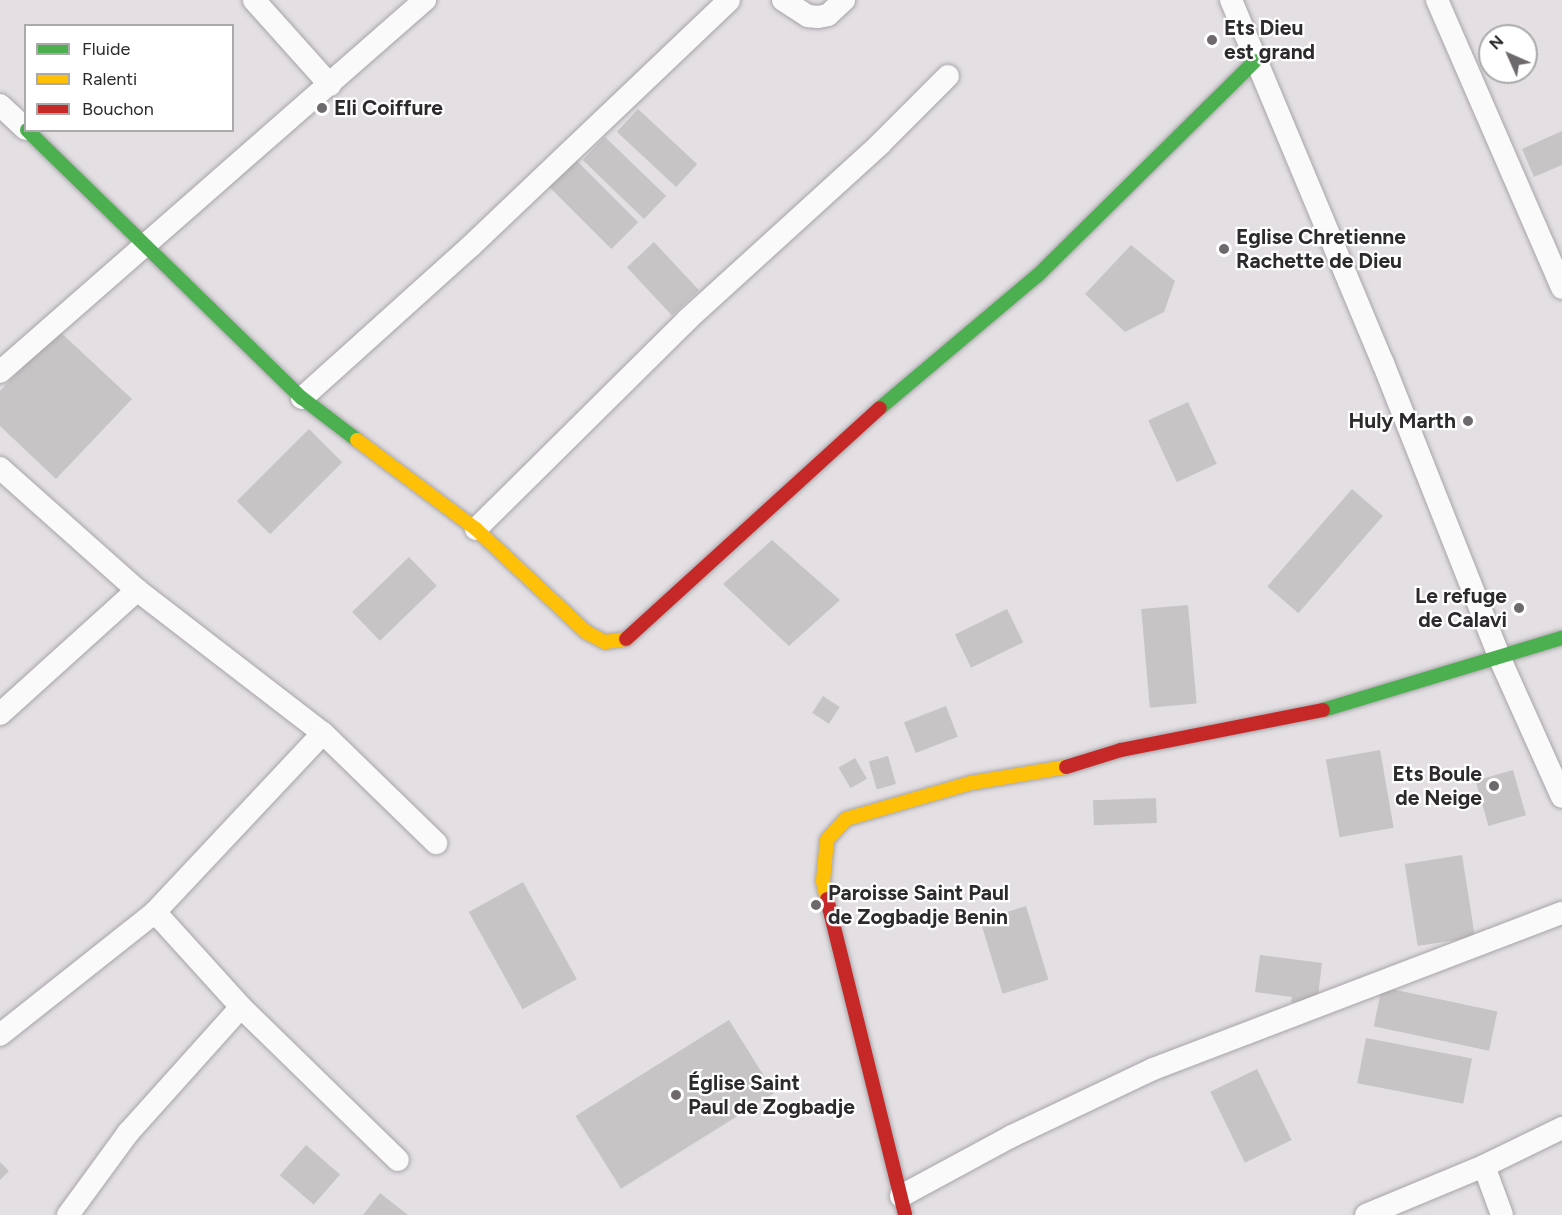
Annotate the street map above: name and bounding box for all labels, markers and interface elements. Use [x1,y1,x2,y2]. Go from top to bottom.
place label: Ets Dieu est grand [1224,15,1315,65]
legend [24,24,234,132]
north arrow [1478,24,1538,84]
text: N [1485,31,1507,53]
marker: Ets Dieu est grand [1205,33,1219,47]
text: Fluide [82,38,130,60]
text: Ralenti [82,68,137,90]
place label: Eli Coiffure [334,95,443,121]
text: Bouchon [82,98,154,120]
marker: Eli Coiffure [315,101,329,115]
place label: Eglise Chretienne Rachette de Dieu [1236,224,1406,274]
marker: Eglise Chretienne Rachette de Dieu [1217,242,1231,256]
place label: Huly Marth [1349,408,1456,434]
marker: Huly Marth [1461,414,1475,428]
place label: Le refuge de Calavi [1415,583,1507,633]
marker: Le refuge de Calavi [1512,601,1526,615]
place label: Ets Boule de Neige [1393,761,1482,811]
marker: Ets Boule de Neige [1487,779,1501,793]
place label: Paroisse Saint Paul de Zogbadje Benin [828,880,1009,930]
marker: Paroisse Saint Paul de Zogbadje Benin [809,898,823,912]
place label: Église Saint Paul de Zogbadje [688,1070,855,1120]
marker: Église Saint Paul de Zogbadje [669,1088,683,1102]

